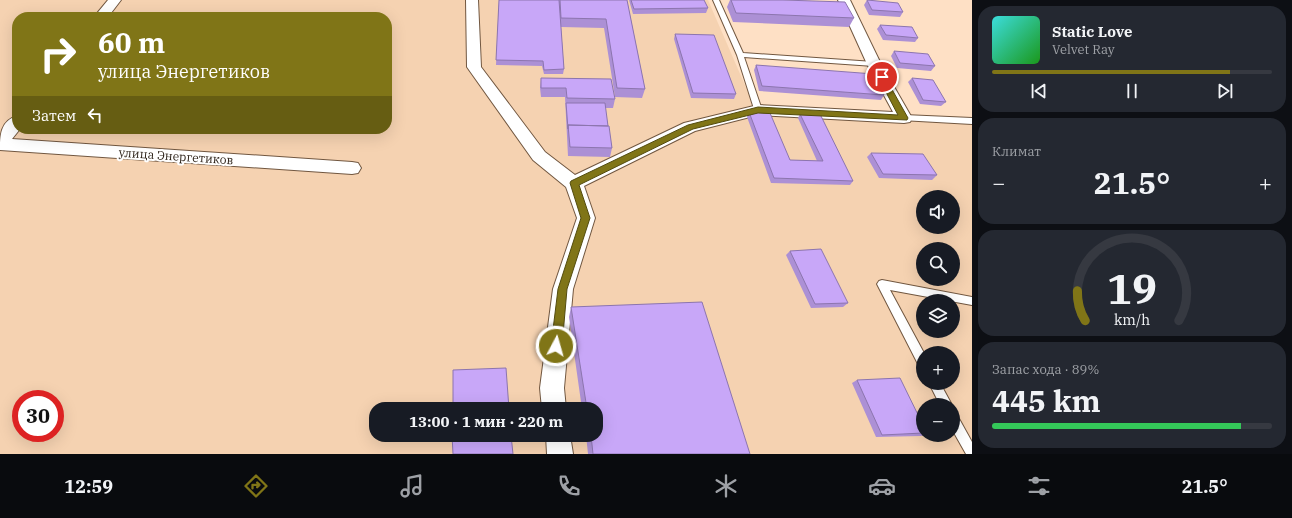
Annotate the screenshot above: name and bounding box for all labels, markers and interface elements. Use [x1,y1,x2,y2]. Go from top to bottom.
text: Static Love [1052,22,1132,41]
text: 60 m [98,24,165,61]
icon: right [32,28,84,80]
text: Velvet Ray [1052,41,1115,58]
text: улица Энергетиков [98,60,270,83]
pin [865,60,899,94]
icon: arrive [871,66,893,88]
icon: previous [1028,80,1050,102]
icon: pause [1121,80,1143,102]
icon: next [1214,80,1236,102]
icon: left [84,104,106,126]
text: Затем [32,106,76,125]
text: Климат [992,143,1041,160]
street label: улица Энергетиков [118,145,234,168]
text: 21.5° [1094,163,1170,202]
text: − [992,168,1005,197]
text: + [1259,168,1272,197]
map controls [916,190,960,442]
button: sound [916,190,960,234]
button: search [916,242,960,286]
text: 19 [1107,261,1157,315]
button: layers [916,294,960,338]
text: km/h [1114,310,1150,329]
position arrow [535,325,577,367]
button: + [916,346,960,390]
text: Запас хода · 89% [992,361,1099,378]
text: 445 km [992,381,1101,420]
speed limit sign: 30 [12,390,64,442]
button: − [916,398,960,442]
text: 13:00 · 1 мин · 220 m [409,412,563,431]
icon: directions [242,472,270,500]
icon: music [398,472,426,500]
icon: phone [555,472,583,500]
icon: climate [712,472,740,500]
icon: car [868,472,896,500]
icon: filters [1025,472,1053,500]
text: 12:59 [64,475,113,498]
text: 21.5° [1182,475,1228,498]

